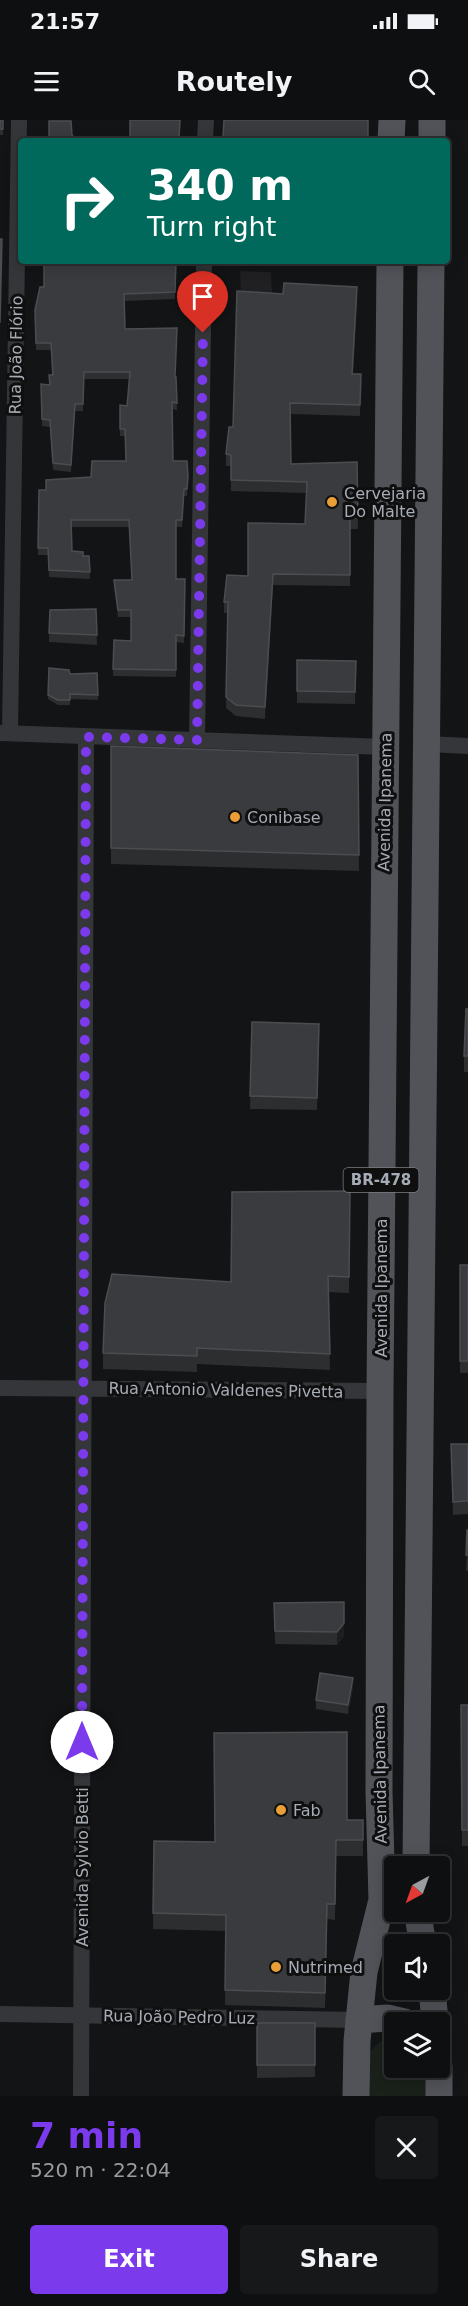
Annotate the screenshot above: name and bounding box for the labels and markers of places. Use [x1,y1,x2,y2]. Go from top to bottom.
pin [177,271,228,333]
place label: Cervejaria Do Malte [344,484,426,521]
marker: Cervejaria Do Malte [325,495,339,509]
place label: Conibase [247,808,321,827]
marker: Conibase [228,810,242,824]
place label: Fab [293,1801,321,1820]
marker: Fab [274,1803,288,1817]
place label: Nutrimed [288,1958,363,1977]
marker: Nutrimed [269,1960,283,1974]

